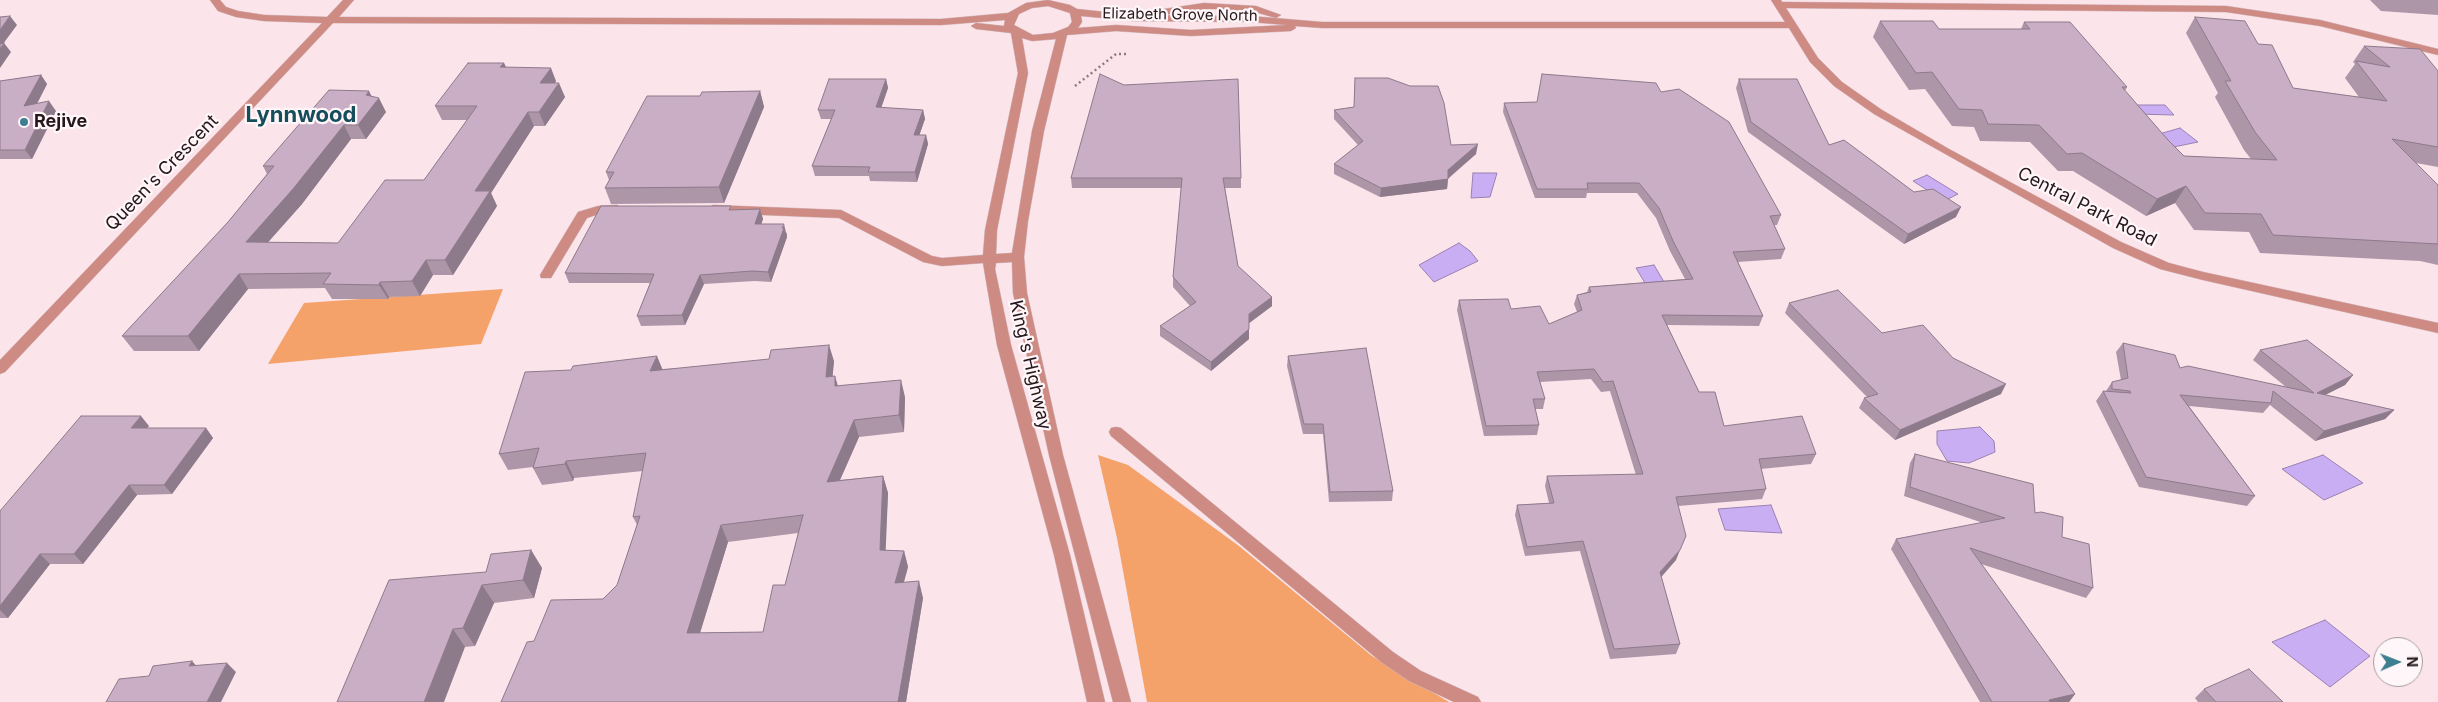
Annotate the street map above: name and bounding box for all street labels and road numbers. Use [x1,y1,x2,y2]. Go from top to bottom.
street label: Elizabeth Grove North [1102,5,1258,25]
street label: Queen's Crescent [101,110,223,236]
street label: Central Park Road [2014,163,2160,251]
street label: King's Highway [1005,298,1055,432]

